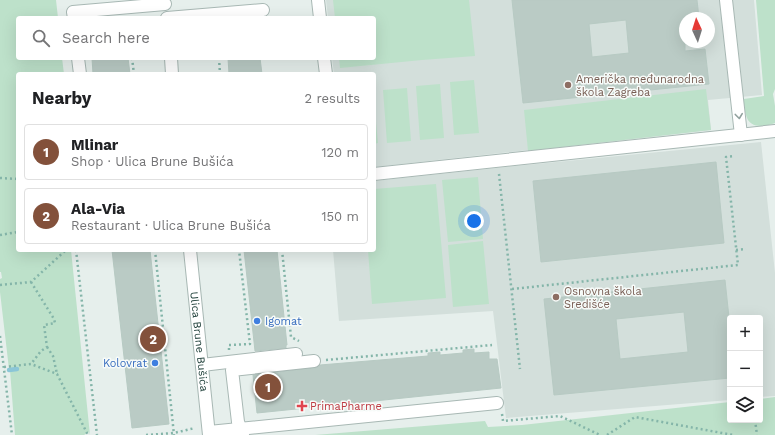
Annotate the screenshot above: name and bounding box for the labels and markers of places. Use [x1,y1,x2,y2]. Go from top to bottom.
place label: Američka međunarodna škola Zagreba [576,73,704,99]
marker: Američka međunarodna škola Zagreba [563,80,573,90]
place label: Osnovna škola Središće [564,285,642,311]
marker: Osnovna škola Središće [551,292,561,302]
place label: Igomat [265,315,302,328]
marker: Igomat [252,316,262,326]
pin: 2 [140,324,166,354]
place label: Kolovrat [103,357,147,370]
marker: Kolovrat [150,358,160,368]
pin: 1 [255,372,281,402]
place label: PrimaPharme [310,400,382,413]
marker: PrimaPharme [297,401,307,411]

